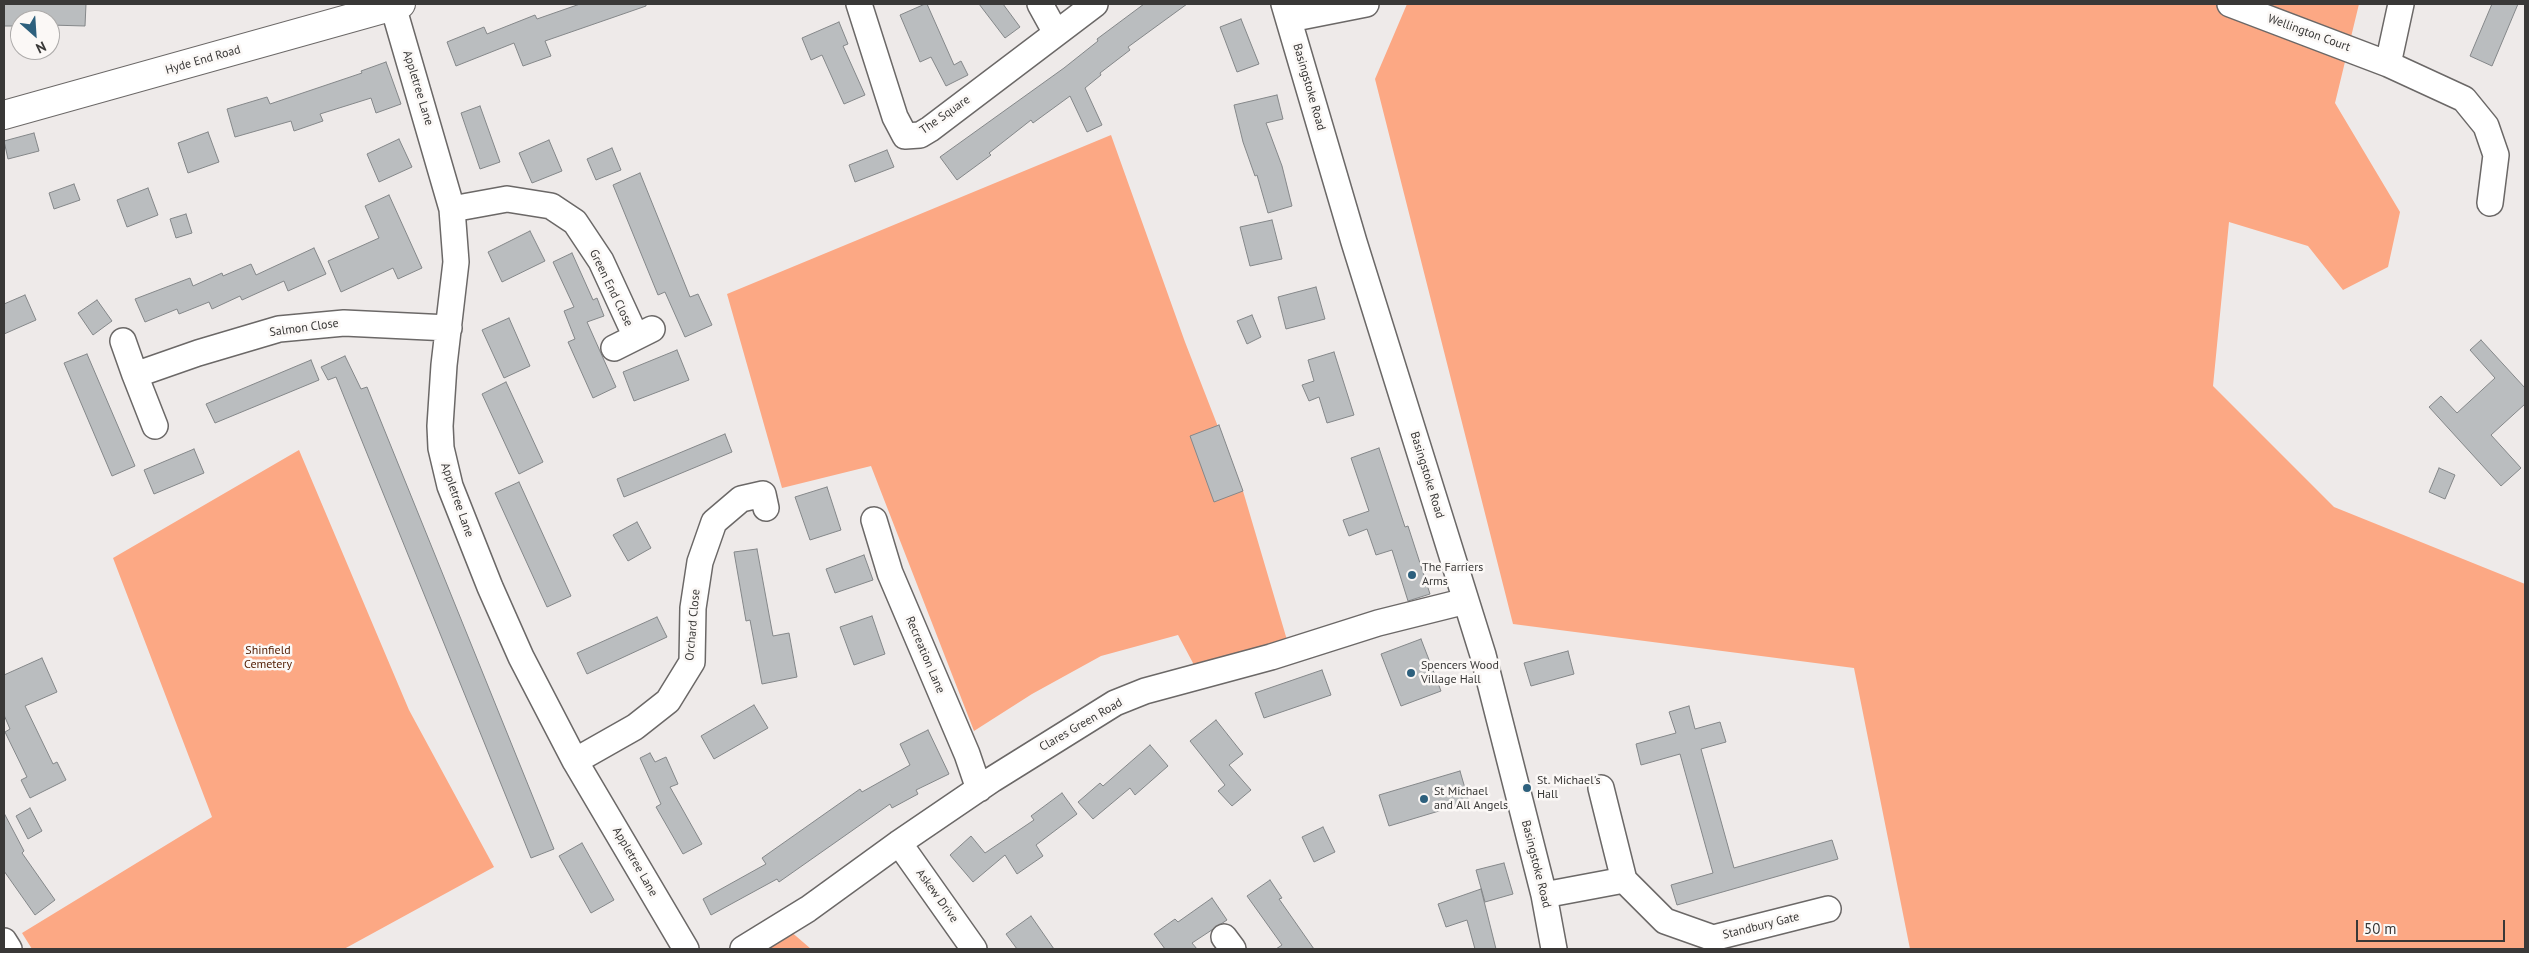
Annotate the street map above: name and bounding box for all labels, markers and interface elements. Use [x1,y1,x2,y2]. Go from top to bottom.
north arrow [10,10,60,60]
street label: Wellington Court [2266,11,2352,55]
text: N [33,37,49,58]
street label: Hyde End Road [164,42,242,78]
street label: Basingstoke Road [1290,42,1328,132]
street label: Appletree Lane [400,49,436,127]
street label: The Square [917,92,973,138]
street label: Green End Close [586,247,636,329]
street label: Salmon Close [268,316,340,340]
street label: Basingstoke Road [1407,430,1447,520]
street label: Appletree Lane [438,461,476,539]
place label: The Farriers Arms [1422,561,1483,589]
marker: The Farriers Arms [1406,569,1418,581]
street label: Orchard Close [683,589,703,661]
street label: Recreation Lane [902,614,948,696]
park label: Shinfield Cemetery [244,644,292,672]
place label: Spencers Wood Village Hall [1421,659,1499,687]
marker: Spencers Wood Village Hall [1405,667,1417,679]
street label: Clares Green Road [1037,695,1125,755]
place label: St. Michael's Hall [1537,774,1601,802]
marker: St. Michael's Hall [1521,782,1533,794]
place label: St Michael and All Angels [1434,785,1508,813]
marker: St Michael and All Angels [1418,793,1430,805]
street label: Basingstoke Road [1518,819,1554,909]
street label: Appletree Lane [609,825,661,899]
street label: Askew Drive [913,866,961,926]
street label: Standbury Gate [1721,910,1801,942]
scale bar [2359,910,2508,942]
text: 50 m [2364,919,2397,938]

